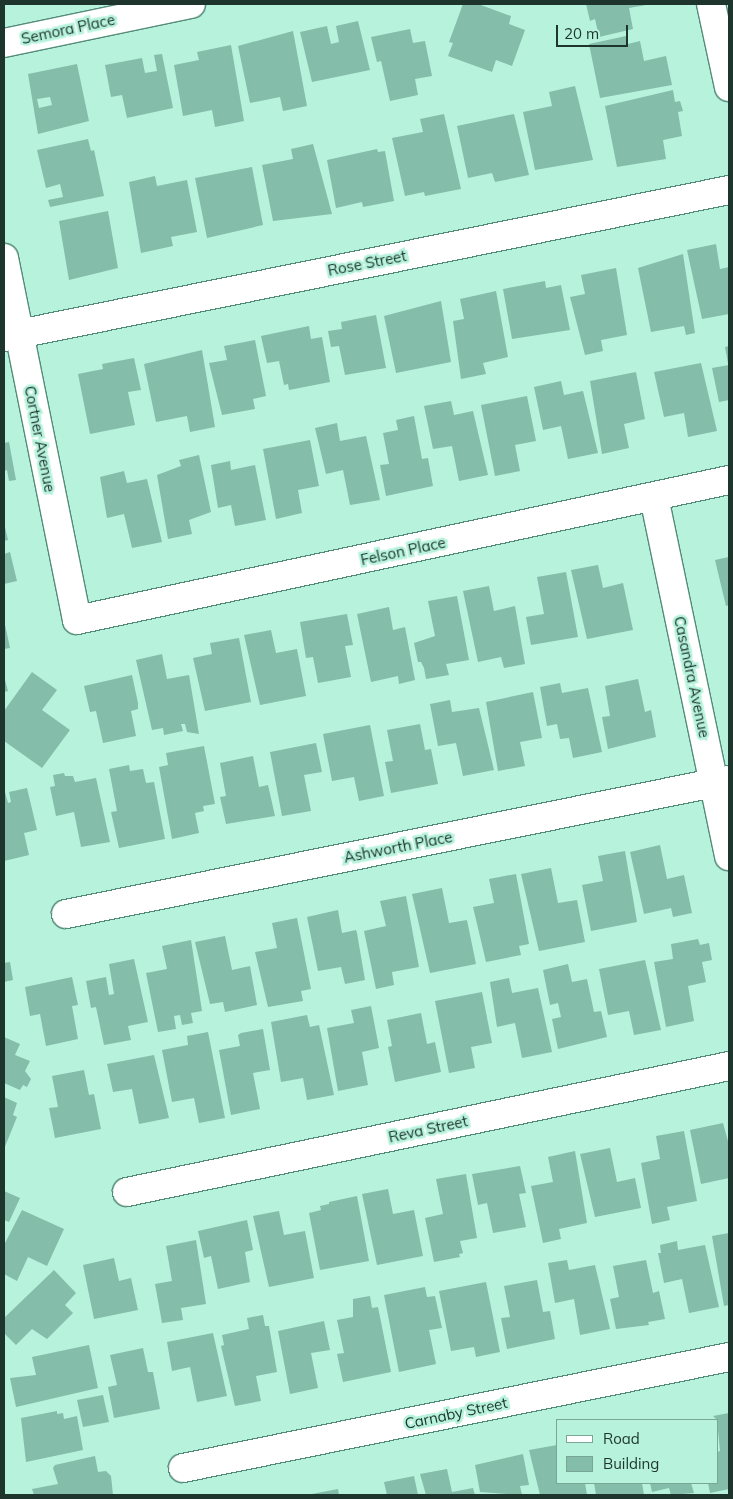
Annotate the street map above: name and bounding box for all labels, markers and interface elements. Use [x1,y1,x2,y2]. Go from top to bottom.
street label: Semora Place [20,10,116,48]
scale bar [558,15,630,47]
text: 20 m [564,24,599,43]
street label: Rose Street [326,247,408,279]
street label: Cortner Avenue [21,384,59,494]
street label: Felson Place [359,533,447,569]
street label: Casandra Avenue [670,615,714,739]
street label: Ashworth Place [342,828,454,866]
street label: Reva Street [387,1112,469,1146]
street label: Carnaby Street [403,1393,509,1433]
legend [556,1419,718,1484]
text: Road [603,1429,640,1448]
text: Building [603,1454,659,1473]

